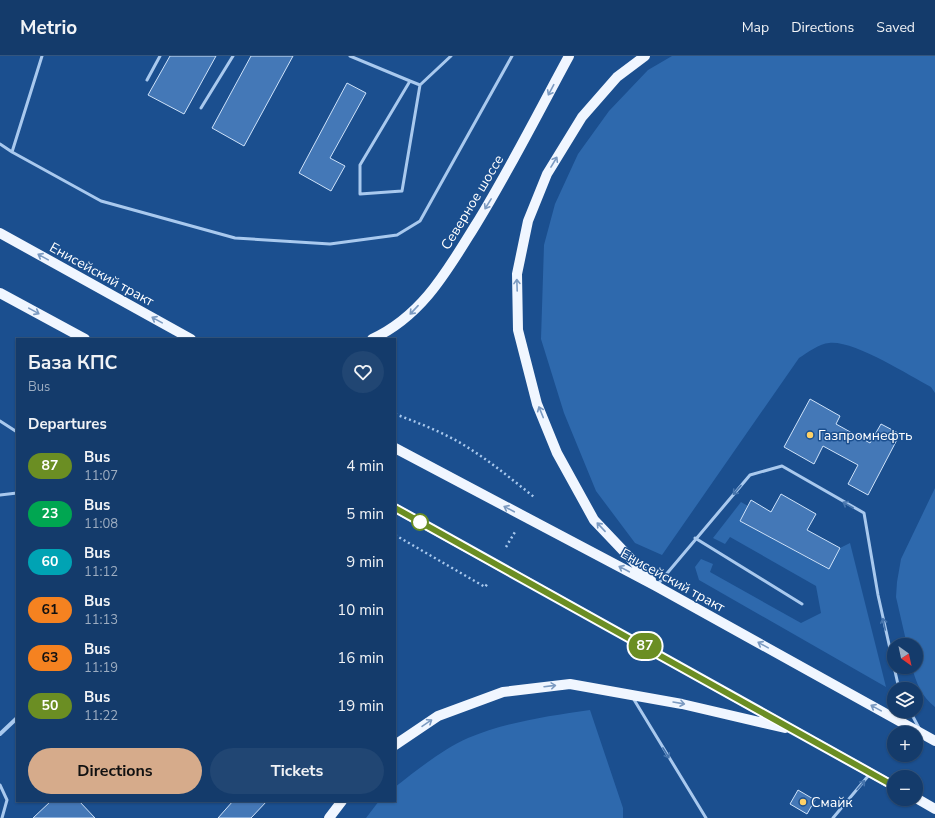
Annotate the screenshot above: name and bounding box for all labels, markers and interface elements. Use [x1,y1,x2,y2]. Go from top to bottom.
text: Metrio [20,15,77,41]
text: Map [742,18,769,37]
text: Directions [791,18,854,37]
text: Saved [876,18,915,37]
one-way arrow [546,84,554,96]
street label: Северное шоссе [437,151,508,253]
one-way arrow [551,156,559,168]
one-way arrow [484,198,492,210]
street label: Енисейский тракт [46,238,158,311]
one-way arrow [37,253,49,260]
one-way arrow [513,279,521,292]
one-way arrow [409,305,419,315]
one-way arrow [28,308,40,316]
one-way arrow [151,316,163,323]
text: База КПС [28,350,117,376]
button: heart [342,351,384,393]
text: Bus [28,378,50,396]
one-way arrow [536,407,544,419]
text: Departures [28,414,107,434]
place label: Газпромнефть [818,426,913,445]
marker: Газпромнефть [805,430,815,440]
text: Bus [84,447,110,467]
text: 87 [42,456,58,475]
text: 4 min [346,456,384,476]
text: 11:07 [84,467,118,485]
one-way arrow [733,484,742,494]
text: Bus [84,495,110,515]
one-way arrow [842,500,854,508]
text: 23 [42,504,58,523]
text: 5 min [346,504,384,524]
one-way arrow [503,504,515,512]
unlabelled marker [411,513,429,531]
text: 11:08 [84,515,118,533]
one-way arrow [596,522,606,532]
text: Bus [84,543,110,563]
street label: Енисейский тракт [617,544,729,617]
text: 60 [42,552,58,571]
text: 9 min [346,552,384,572]
text: 11:12 [84,563,118,581]
one-way arrow [618,565,630,573]
text: Bus [84,591,110,611]
text: 61 [42,600,58,619]
text: 10 min [337,600,384,620]
text: 11:13 [84,611,118,629]
one-way arrow [880,618,888,631]
line badge: 87 [627,633,663,659]
text: 87 [637,636,653,655]
north arrow [887,638,923,674]
map controls [887,638,923,806]
text: Bus [84,639,110,659]
one-way arrow [757,641,769,649]
text: 63 [42,648,58,667]
text: 16 min [337,648,384,668]
text: 11:19 [84,659,118,677]
button: layers [887,682,923,718]
one-way arrow [543,683,556,690]
text: Bus [84,687,110,707]
text: 50 [42,696,58,715]
text: 19 min [337,696,384,716]
one-way arrow [672,700,685,708]
one-way arrow [870,704,882,712]
text: 11:22 [84,707,118,725]
one-way arrow [422,719,433,727]
button: + [887,726,923,762]
one-way arrow [663,747,671,759]
button: Directions [28,748,202,794]
button: Tickets [210,748,384,794]
button: − [887,770,923,806]
one-way arrow [856,780,866,790]
place label: Смайк [811,793,853,812]
marker: Смайк [798,797,808,807]

